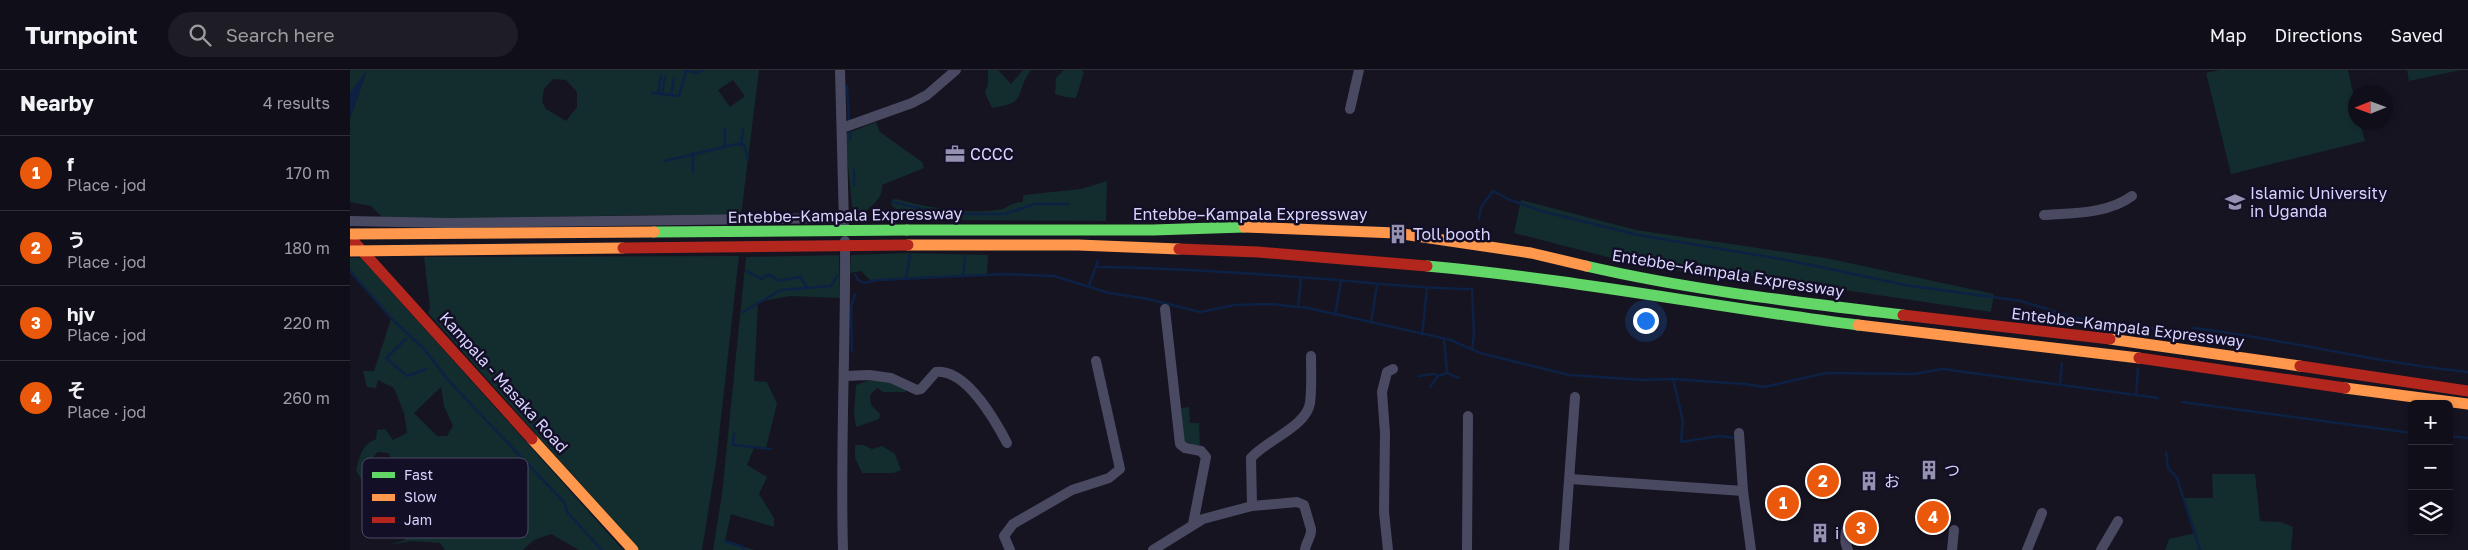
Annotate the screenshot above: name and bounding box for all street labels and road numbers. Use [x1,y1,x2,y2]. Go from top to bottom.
street label: Entebbe–Kampala Expressway [727,203,963,227]
street label: Entebbe–Kampala Expressway [1133,204,1367,224]
street label: Entebbe–Kampala Expressway [1611,245,1846,301]
street label: Entebbe–Kampala Expressway [2010,303,2246,351]
street label: Kampala - Masaka Road [435,307,573,457]

